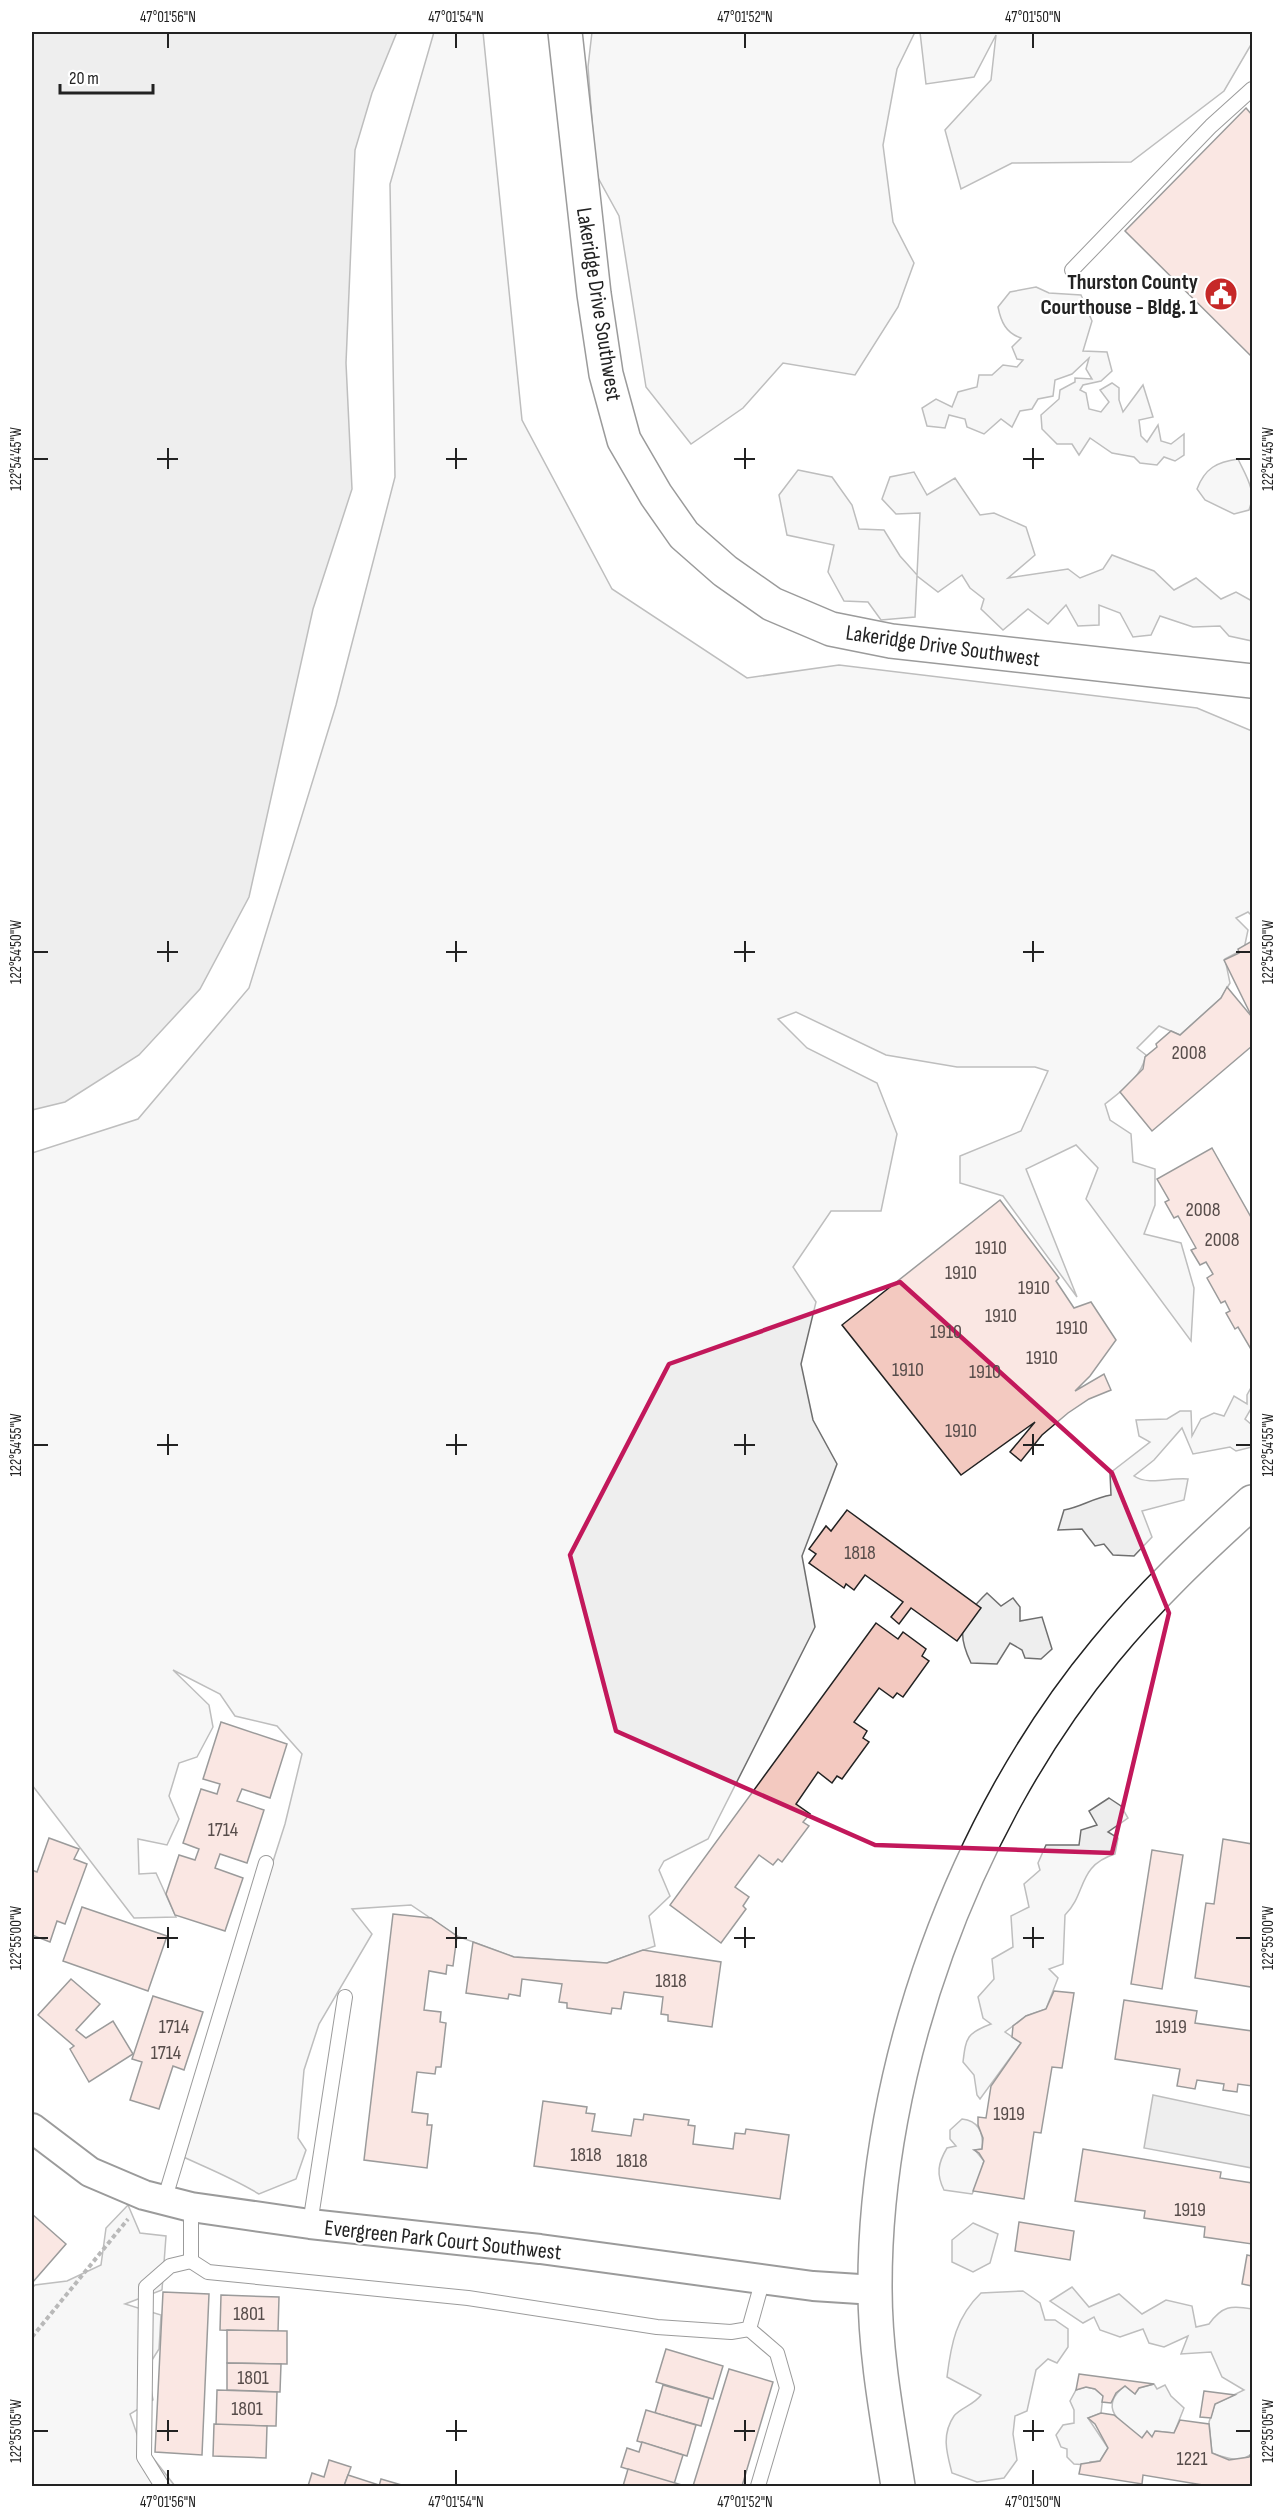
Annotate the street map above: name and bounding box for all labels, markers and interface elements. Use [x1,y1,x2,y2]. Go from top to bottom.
text: 47°01'56"N [140,8,196,27]
text: 47°01'54"N [428,8,484,27]
text: 47°01'52"N [717,8,773,27]
text: 47°01'50"N [1005,8,1061,27]
scale bar [60,57,153,95]
text: 20 m [69,68,99,89]
street label: Lakeridge Drive Southwest [570,206,627,403]
place label: Thurston County Courthouse - Bldg. 1 [1040,269,1198,321]
public building icon: Thurston County Courthouse - Bldg. 1 [1203,276,1239,312]
text: 122°54'45"W [7,427,26,491]
text: 122°54'45"W [1259,427,1278,491]
street label: Lakeridge Drive Southwest [844,620,1042,674]
text: 122°54'50"W [7,920,26,984]
text: 122°54'50"W [1259,920,1278,984]
house number: 2008 [1172,1041,1206,1065]
house number: 2008 [1186,1198,1220,1222]
house number: 2008 [1205,1228,1239,1252]
house number: 1910 [975,1236,1007,1260]
house number: 1910 [945,1261,977,1285]
house number: 1910 [1018,1276,1050,1300]
house number: 1910 [985,1304,1017,1328]
house number: 1910 [1056,1316,1088,1340]
house number: 1910 [930,1320,962,1344]
house number: 1910 [1026,1346,1058,1370]
house number: 1910 [892,1358,924,1382]
house number: 1910 [969,1360,1001,1384]
text: 122°54'55"W [7,1413,26,1477]
text: 122°54'55"W [1259,1413,1278,1477]
house number: 1910 [945,1419,977,1443]
house number: 1818 [844,1541,876,1565]
house number: 1714 [208,1818,238,1842]
text: 122°55'00"W [7,1906,26,1970]
text: 122°55'00"W [1259,1906,1278,1970]
house number: 1818 [655,1969,687,1993]
house number: 1714 [159,2015,189,2039]
house number: 1919 [1155,2015,1187,2039]
house number: 1714 [151,2041,181,2065]
house number: 1919 [993,2102,1025,2126]
house number: 1818 [570,2143,602,2167]
house number: 1818 [616,2149,648,2173]
house number: 1919 [1174,2198,1206,2222]
street label: Evergreen Park Court Southwest [323,2215,563,2266]
house number: 1801 [233,2302,265,2326]
house number: 1801 [237,2366,269,2390]
house number: 1801 [231,2397,263,2421]
text: 122°55'05"W [7,2399,26,2463]
text: 122°55'05"W [1259,2399,1278,2463]
house number: 1221 [1177,2447,1207,2471]
text: 47°01'56"N [140,2493,196,2512]
text: 47°01'54"N [428,2493,484,2512]
text: 47°01'52"N [717,2493,773,2512]
text: 47°01'50"N [1005,2493,1061,2512]

